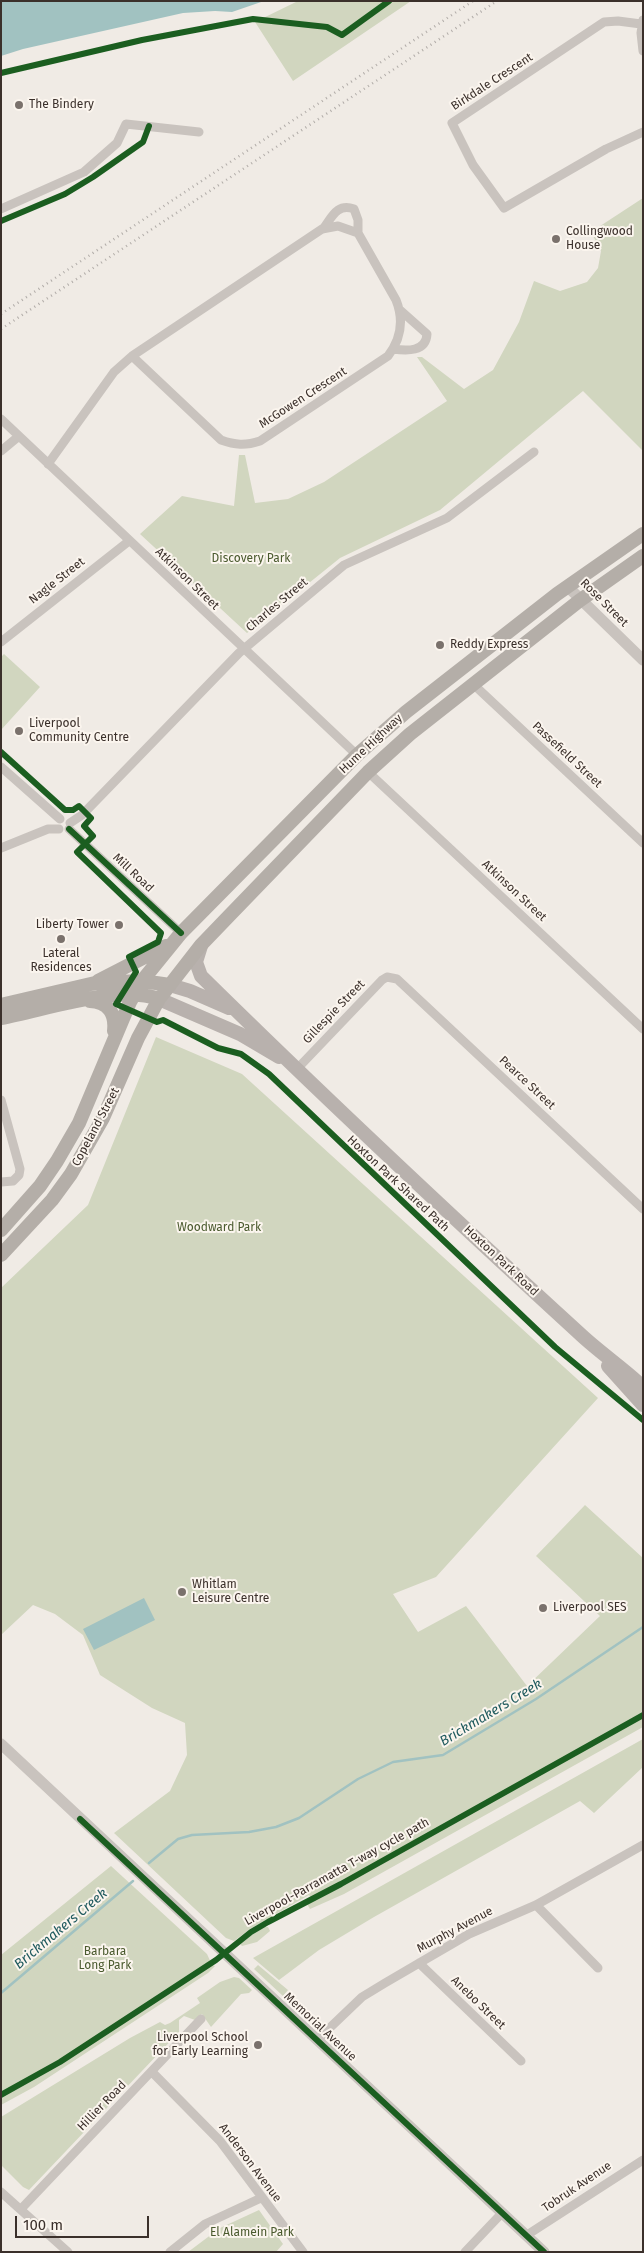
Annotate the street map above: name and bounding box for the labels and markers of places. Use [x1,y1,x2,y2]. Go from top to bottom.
place label: The Bindery [29,98,94,112]
marker: The Bindery [13,99,25,111]
place label: Collingwood House [566,225,633,253]
marker: Collingwood House [550,233,562,245]
place label: Reddy Express [450,638,528,652]
marker: Reddy Express [434,639,446,651]
place label: Liverpool Community Centre [29,717,129,745]
marker: Liverpool Community Centre [13,725,25,737]
place label: Liberty Tower [36,918,109,932]
marker: Liberty Tower [113,919,125,931]
marker: Lateral Residences [55,933,67,945]
place label: Lateral Residences [31,947,91,975]
place label: Whitlam Leisure Centre [192,1578,269,1606]
marker: Whitlam Leisure Centre [176,1586,188,1598]
place label: Liverpool SES [553,1601,627,1615]
marker: Liverpool SES [537,1602,549,1614]
place label: Liverpool School for Early Learning [152,2031,248,2059]
marker: Liverpool School for Early Learning [252,2039,264,2051]

